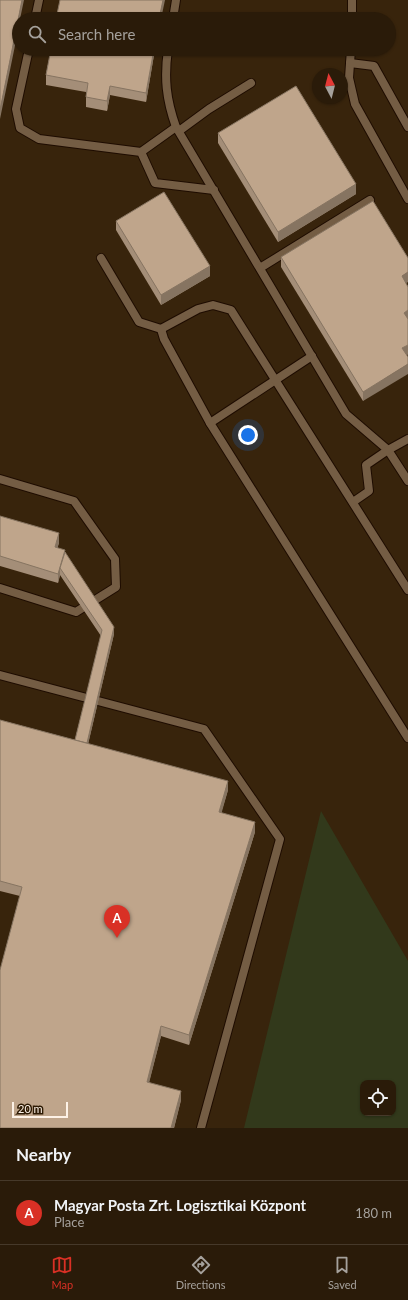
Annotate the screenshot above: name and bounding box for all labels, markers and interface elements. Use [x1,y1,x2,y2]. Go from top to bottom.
search box [12,12,396,56]
icon: search [26,23,48,45]
text: Search here [58,25,135,43]
north arrow [312,68,348,104]
your location [238,425,258,445]
pin: A [104,905,130,938]
map controls [360,1080,396,1116]
button: locate [360,1080,396,1116]
scale bar [12,1100,68,1119]
text: 20 m [18,1102,43,1115]
text: Nearby [16,1144,71,1165]
text: Magyar Posta Zrt. Logisztikai Központ [54,1196,306,1214]
text: A [24,1205,34,1221]
text: 180 m [355,1205,392,1221]
text: Place [54,1214,84,1230]
tab: Map [51,1254,73,1291]
tab: Directions [176,1254,225,1291]
tab: Saved [328,1254,357,1291]

